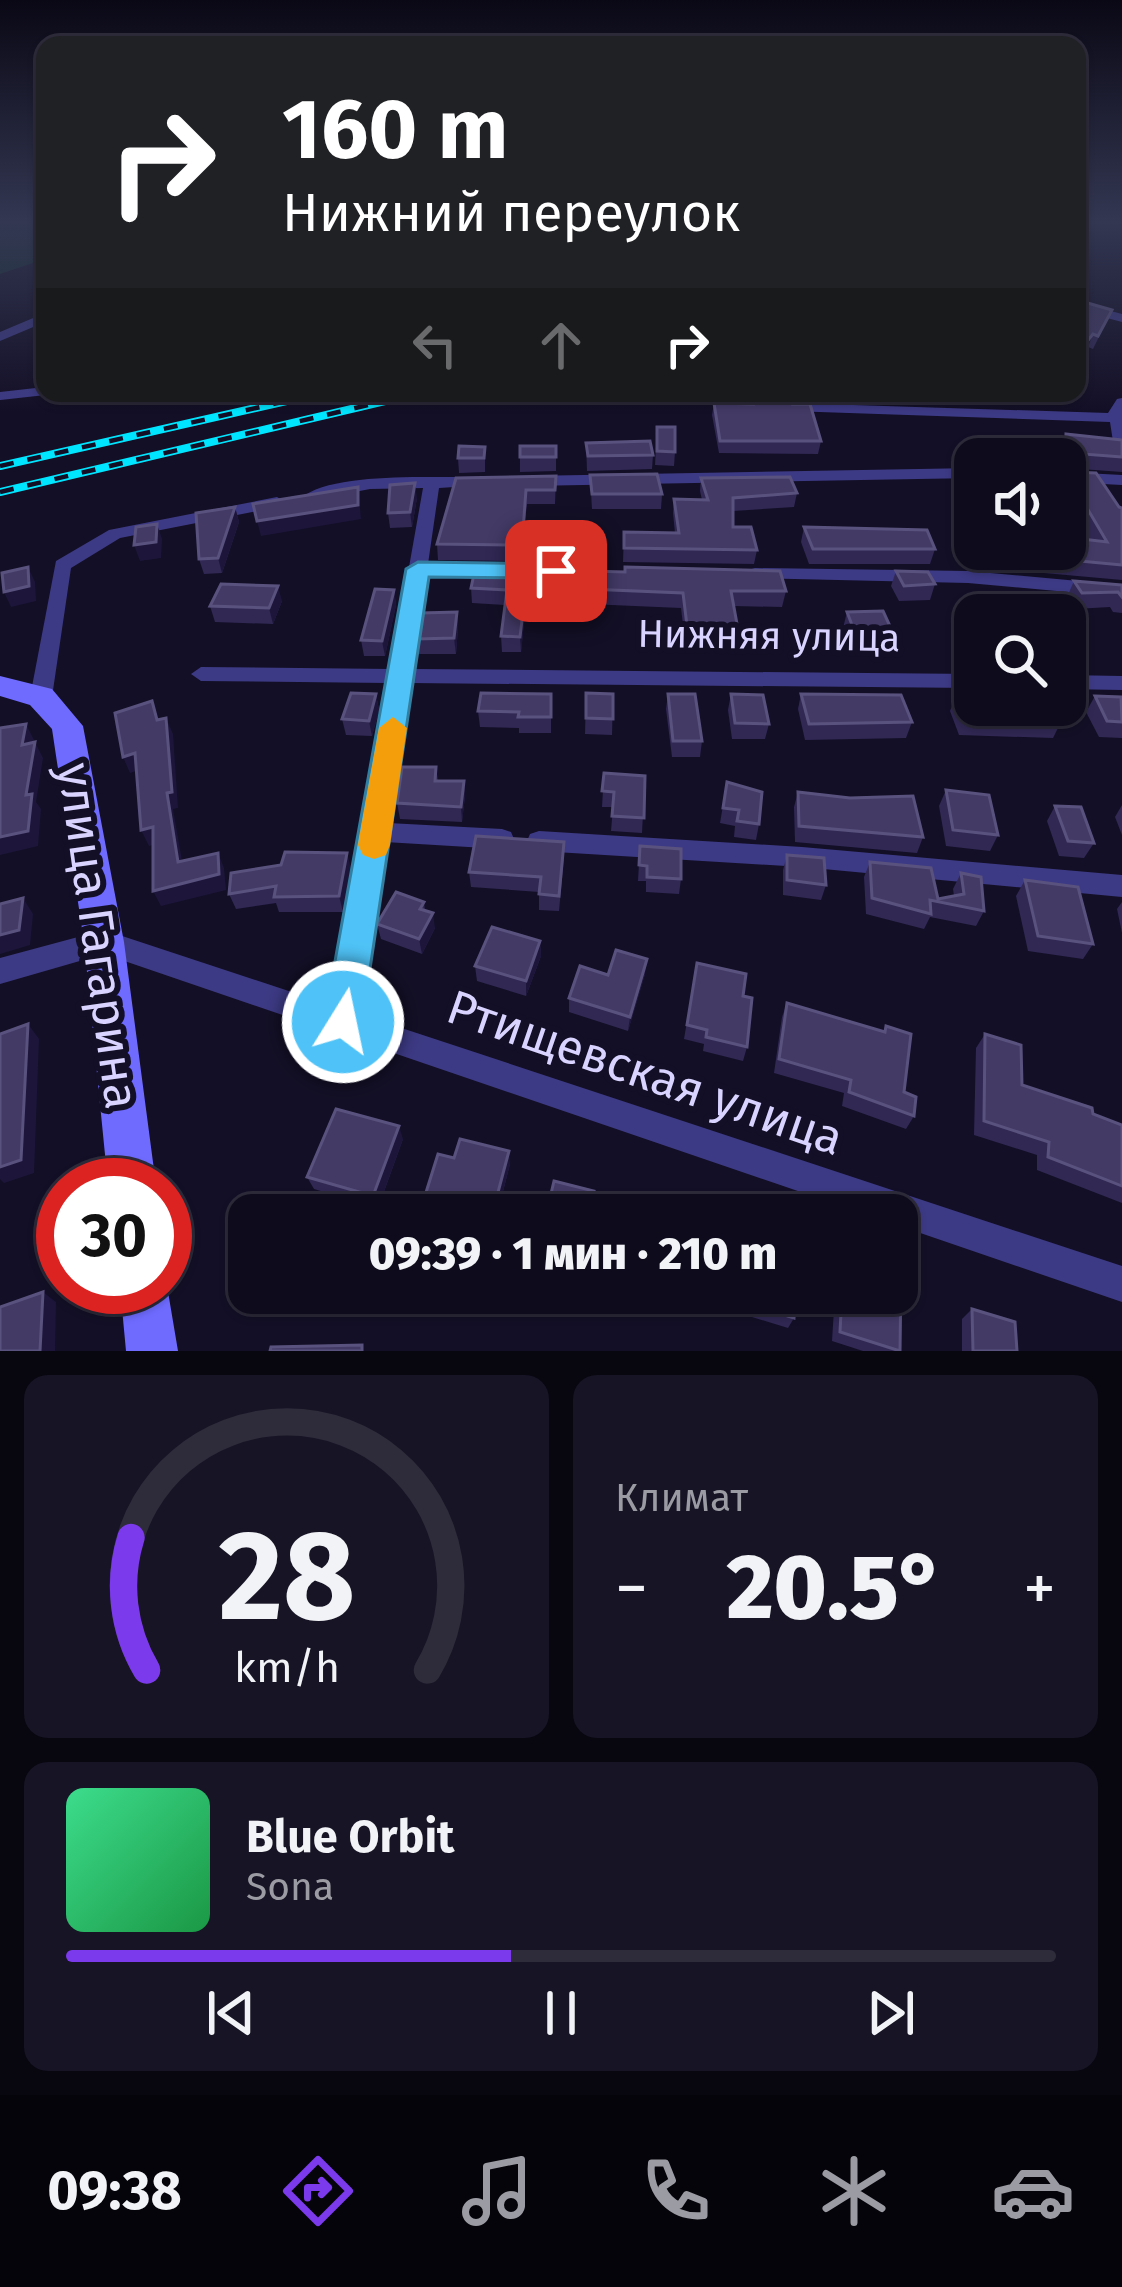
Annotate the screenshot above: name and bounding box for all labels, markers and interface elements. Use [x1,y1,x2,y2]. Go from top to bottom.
text: 160 m [282,79,508,180]
icon: right [84,84,240,240]
text: Нижний переулок [282,181,740,245]
icon: left [402,312,468,378]
icon: ahead [528,312,594,378]
icon: right [654,312,720,378]
map controls [954,438,1086,726]
button: sound [954,438,1086,570]
pin [505,520,607,622]
icon: arrive [523,538,589,604]
button: search [954,594,1086,726]
street label: Нижняя улица [637,611,901,661]
street label: улица Гагарина [45,759,151,1113]
position arrow [280,959,406,1085]
street label: Ртищевская улица [439,978,851,1168]
speed limit sign: 30 [36,1158,192,1314]
text: 09:39 · 1 мин · 210 m [369,1227,777,1281]
text: Климат [615,1475,748,1521]
text: 28 [218,1502,355,1652]
text: 20.5° [726,1534,945,1642]
text: − [615,1549,648,1628]
text: + [1023,1549,1056,1628]
text: km/h [233,1641,340,1692]
text: Blue Orbit [246,1810,454,1864]
text: Sona [246,1864,334,1910]
icon: previous [198,1980,264,2046]
icon: pause [528,1980,594,2046]
icon: next [858,1980,924,2046]
icon: directions [276,2149,360,2233]
icon: music [455,2149,539,2233]
icon: phone [634,2149,718,2233]
icon: climate [812,2149,896,2233]
icon: car [991,2149,1075,2233]
text: 09:38 [47,2159,182,2223]

